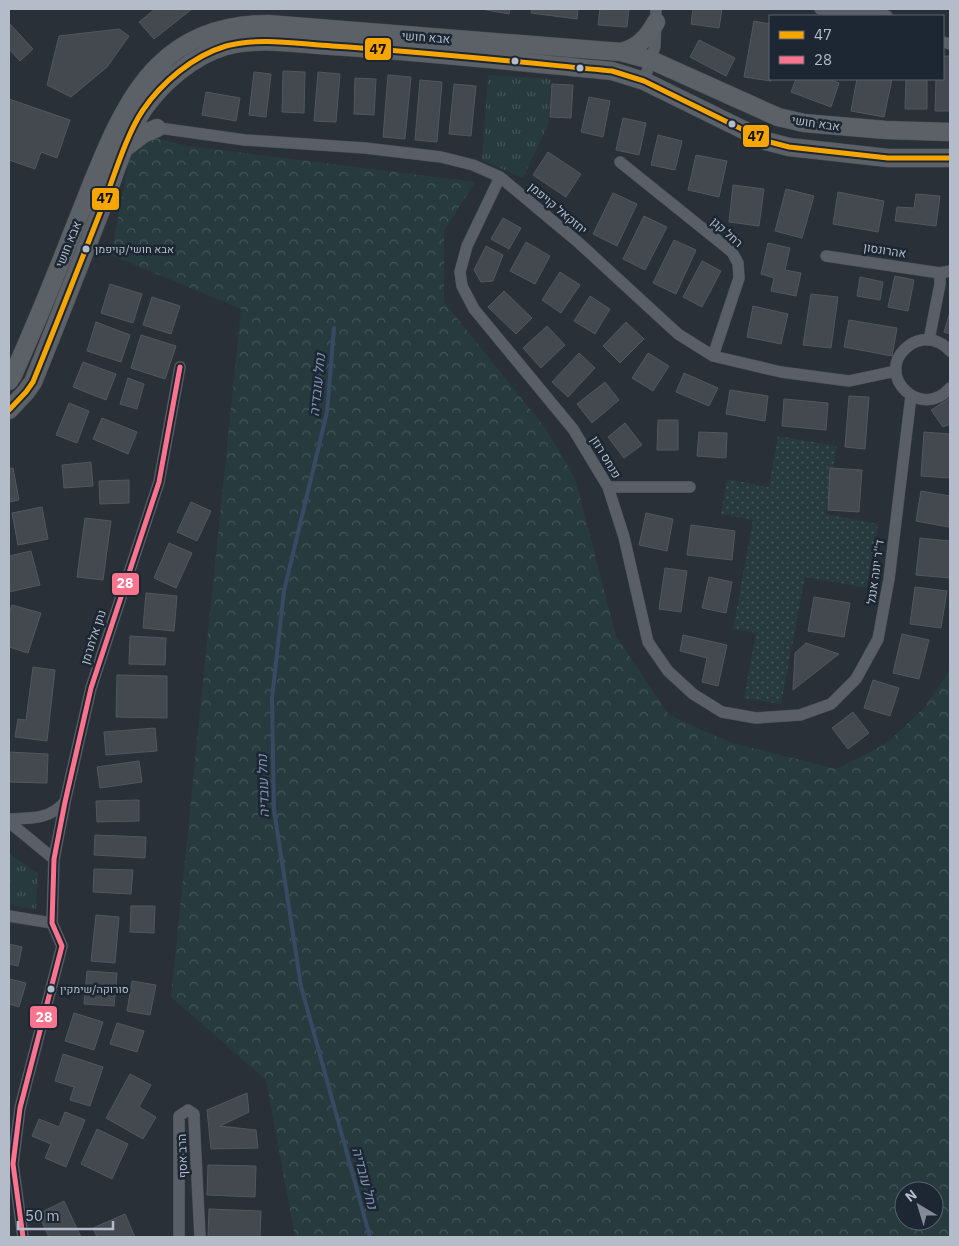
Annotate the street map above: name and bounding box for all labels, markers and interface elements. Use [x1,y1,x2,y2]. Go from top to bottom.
legend [769,15,944,80]
text: 47 [814,25,832,44]
street label: אבא חושי [401,28,451,46]
line badge: 47 [364,37,392,61]
text: 47 [370,40,386,58]
text: 28 [814,50,832,69]
unlabelled marker [510,56,520,66]
unlabelled marker [575,63,585,73]
street label: אבא חושי [791,112,841,134]
unlabelled marker [727,119,737,129]
line badge: 47 [742,124,770,148]
text: 47 [748,127,764,145]
street label: יחזקאל קויפמן [525,179,591,237]
line badge: 47 [91,187,120,211]
text: 47 [97,189,113,207]
street label: רחל קגן [708,214,746,250]
street label: אבא חושי [52,218,84,269]
street label: אהרונסון [863,239,908,261]
place label: אבא חושי/קויפמן [95,242,174,256]
marker: אבא חושי/קויפמן [81,244,91,254]
water label: נחל עובדיה [305,352,329,417]
street label: פנחס רוזן [588,433,624,481]
street label: ד''ר יונה אנגל [863,539,887,605]
line badge: 28 [111,572,140,596]
text: 28 [117,574,133,592]
street label: נתן אלתרמן [77,608,109,666]
water label: נחל עובדיה [253,753,273,818]
place label: סורוקה/שימקין [60,982,129,996]
marker: סורוקה/שימקין [46,984,56,994]
line badge: 28 [29,1005,58,1029]
text: 28 [36,1008,52,1026]
street label: הרב אסף [174,1133,190,1179]
water label: נחל עובדיה [348,1145,382,1212]
north arrow [894,1181,944,1231]
text: N [901,1186,921,1206]
scale bar [18,1198,112,1230]
text: 50 m [25,1206,60,1225]

